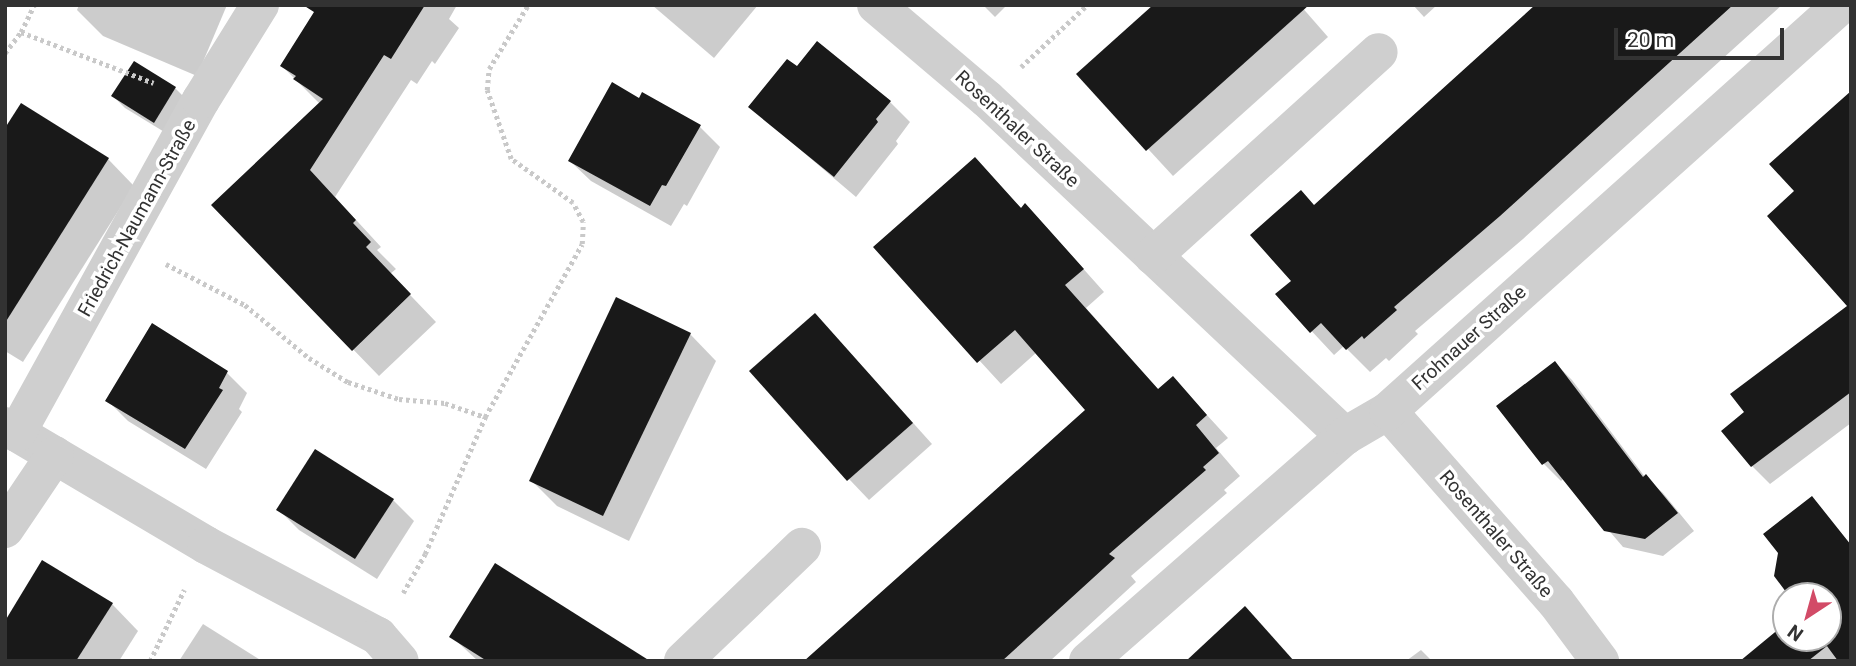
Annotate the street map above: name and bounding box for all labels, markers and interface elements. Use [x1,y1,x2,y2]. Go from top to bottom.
scale bar [1618,14,1788,58]
text: 20 m [1627,28,1674,52]
street label: Rosenthaler Straße [950,66,1084,192]
street label: Friedrich-Naumann-Straße [73,116,201,320]
street label: Frohnauer Straße [1407,281,1531,395]
street label: Rosenthaler Straße [1435,466,1557,602]
north arrow [1772,582,1842,652]
text: N [1783,620,1808,646]

